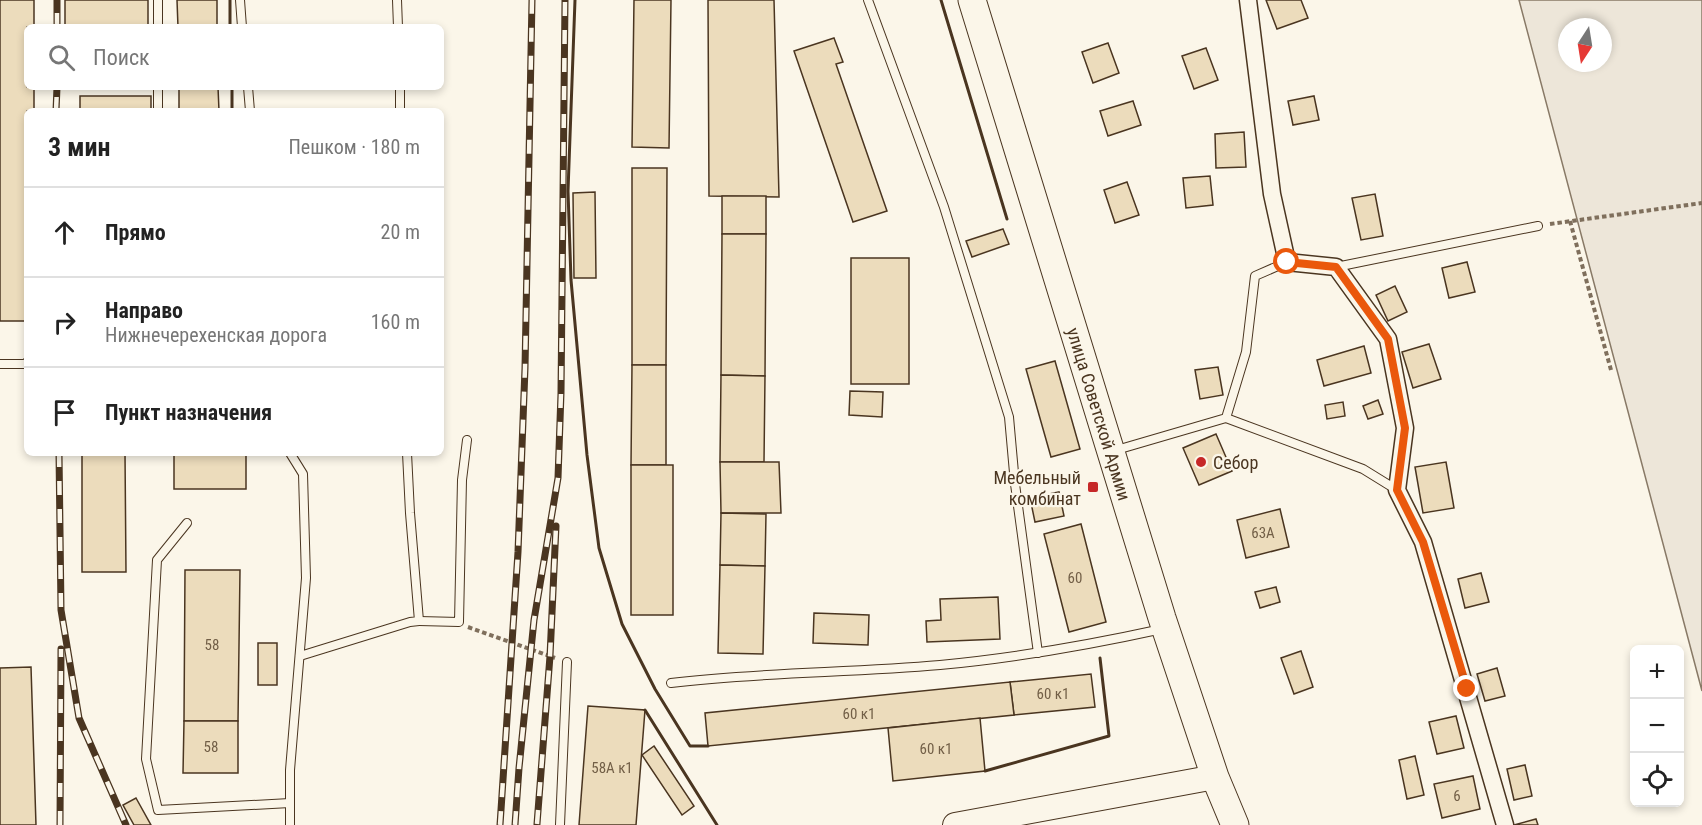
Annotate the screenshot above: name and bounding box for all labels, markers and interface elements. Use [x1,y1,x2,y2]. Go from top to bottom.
north arrow [1558,18,1612,72]
search box [24,24,444,90]
icon: search [45,41,78,74]
text: Поиск [93,45,150,70]
text: 3 мин [48,132,110,162]
text: Пешком · 180 m [288,135,420,159]
icon: ahead [48,216,81,249]
text: Прямо [105,220,166,245]
text: 20 m [381,220,420,244]
route start [1273,248,1299,274]
text: Направо [105,298,183,323]
icon: right [48,306,81,339]
text: 160 m [371,310,420,334]
text: Нижнечерехенская дорога [105,323,327,347]
street label: улица Советской Армии [1063,325,1135,503]
icon: arrive [48,396,81,429]
text: Пункт назначения [105,400,272,425]
place label: Себор [1213,452,1258,473]
marker: Себор [1194,455,1208,469]
place label: Мебельный комбинат [993,467,1081,509]
marker: Мебельный комбинат [1086,480,1100,494]
house number: 63А [1251,524,1275,542]
house number: 60 [1068,569,1082,587]
house number: 58 [205,636,219,654]
map controls [1630,645,1684,807]
button: + [1630,645,1684,699]
route end [1453,675,1479,701]
house number: 60 к1 [1037,685,1069,703]
button: − [1630,699,1684,753]
house number: 60 к1 [843,705,875,723]
house number: 58 [204,738,218,756]
house number: 60 к1 [920,740,952,758]
button: locate [1630,753,1684,807]
house number: 58А к1 [591,759,633,777]
house number: 6 [1453,787,1461,805]

